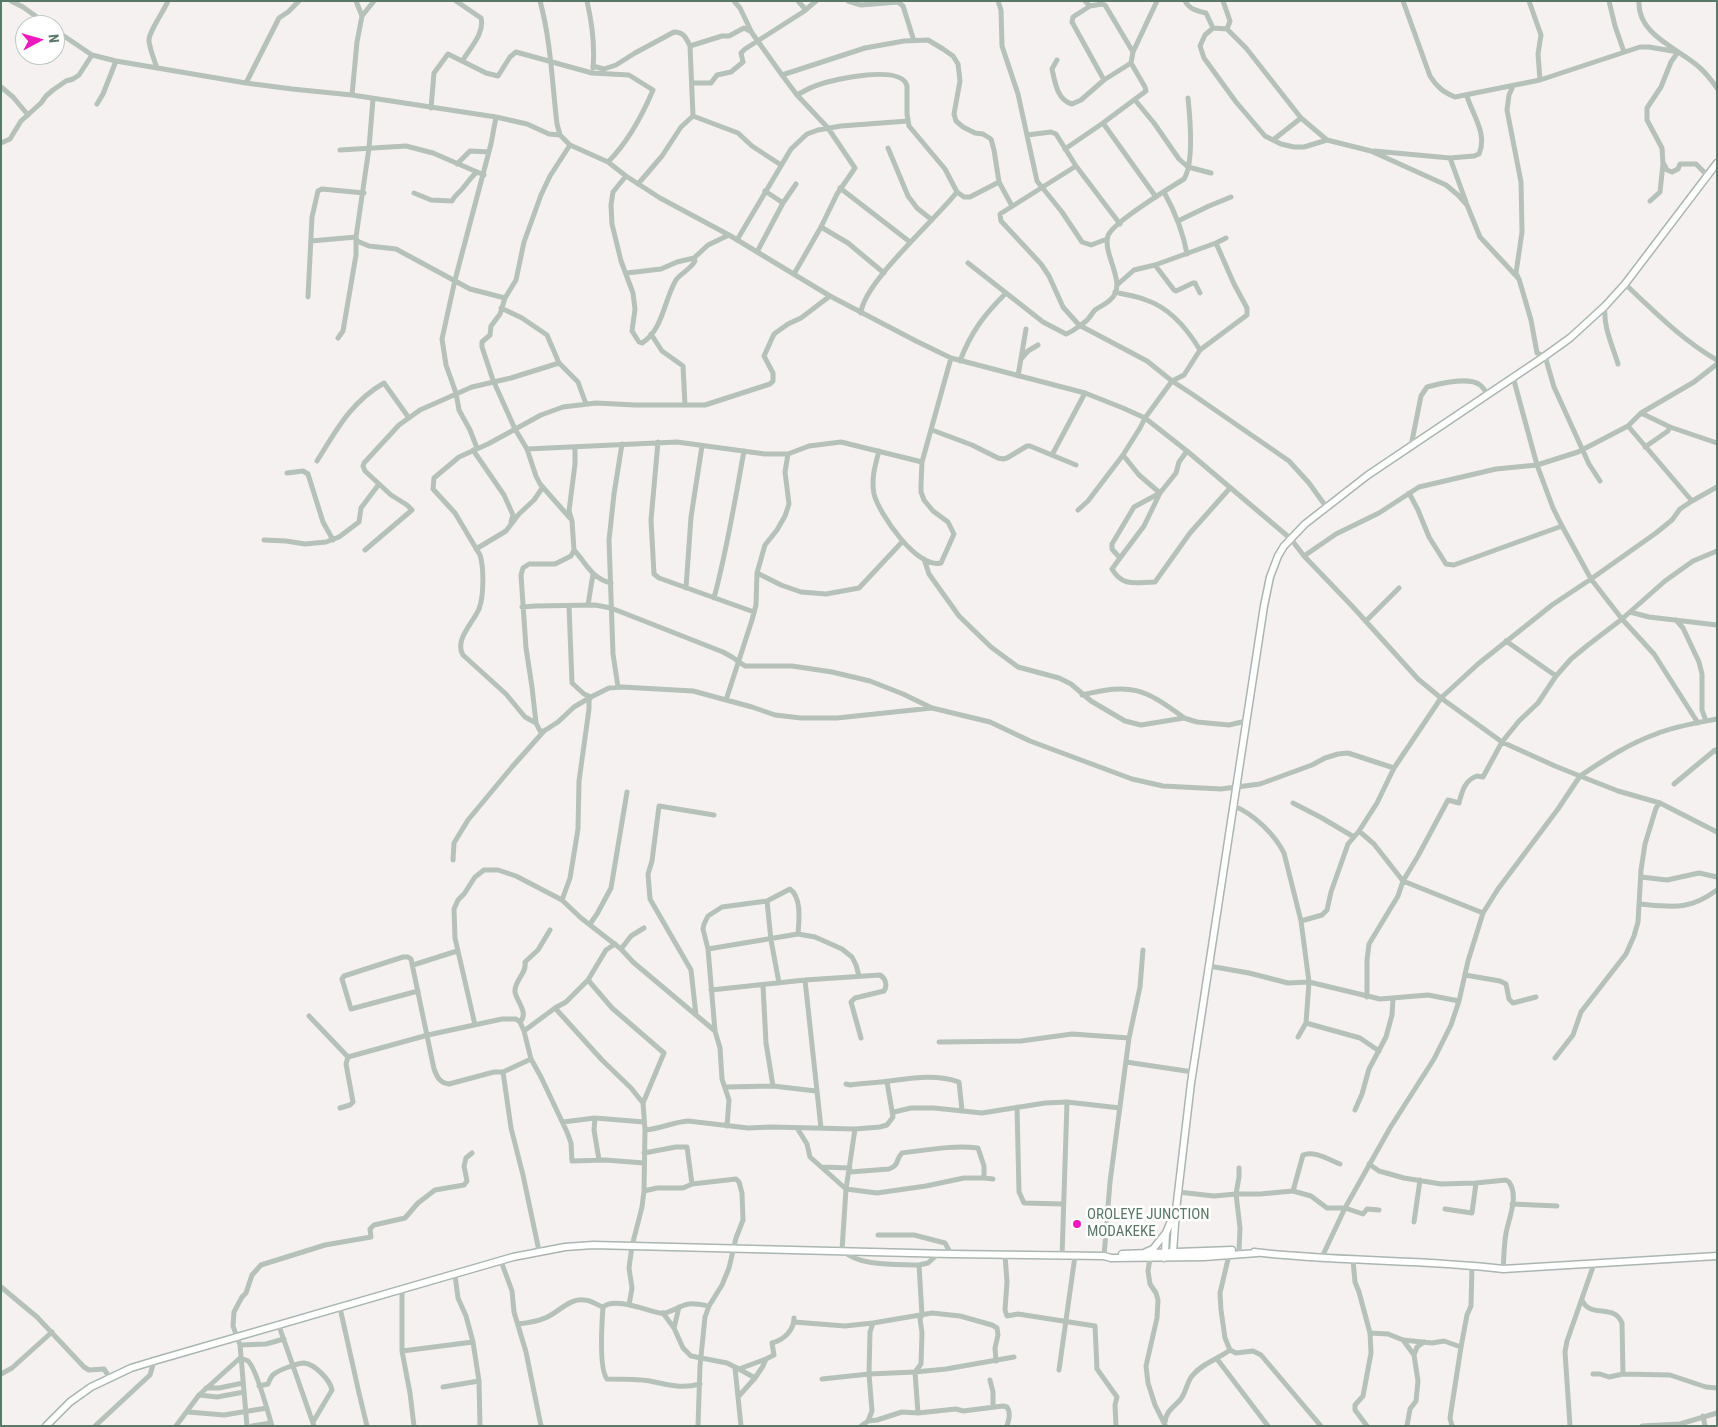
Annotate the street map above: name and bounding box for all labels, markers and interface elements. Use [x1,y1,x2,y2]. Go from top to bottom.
north arrow [15,15,65,65]
text: N [46,33,62,44]
place label: OROLEYE JUNCTION MODAKEKE [1087,1206,1209,1241]
marker: OROLEYE JUNCTION MODAKEKE [1071,1218,1083,1230]

